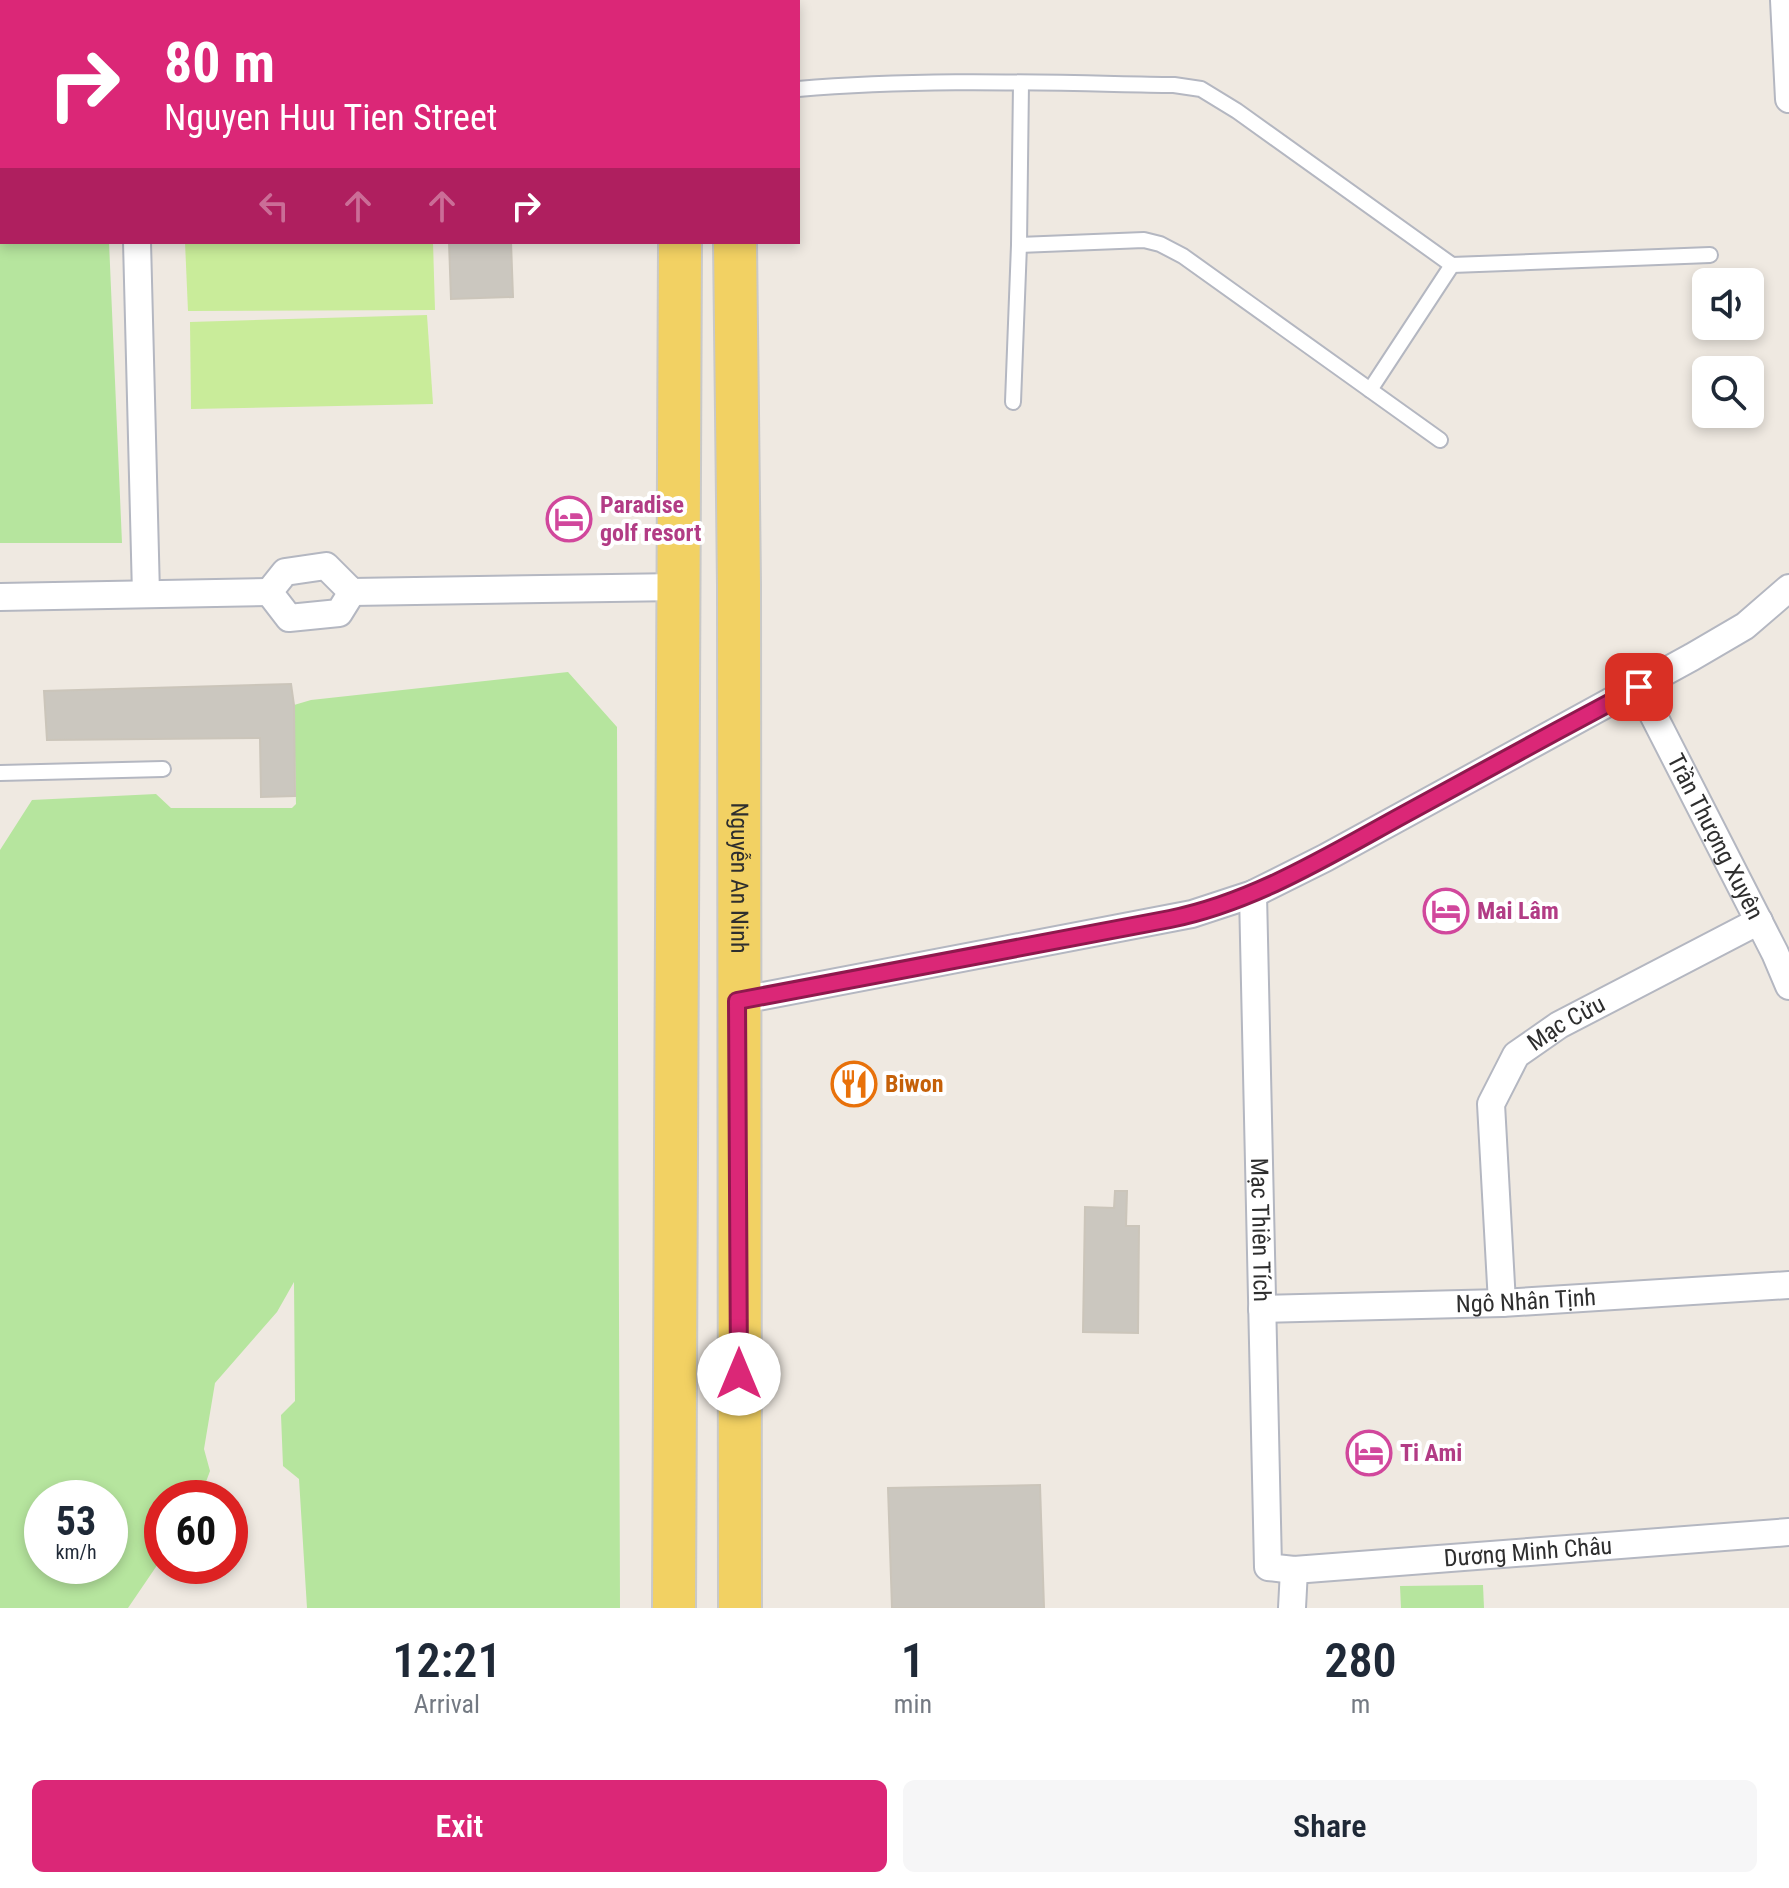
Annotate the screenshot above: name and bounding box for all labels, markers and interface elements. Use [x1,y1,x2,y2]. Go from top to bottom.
text: 80 m [164,30,275,96]
icon: right [32,32,136,136]
text: Nguyen Huu Tien Street [164,97,497,139]
icon: left [252,184,296,228]
icon: ahead [336,184,380,228]
icon: ahead [420,184,464,228]
icon: right [504,184,548,228]
map controls [1692,268,1764,428]
button: sound [1692,268,1764,340]
button: search [1692,356,1764,428]
place label: Paradise golf resort [600,491,701,547]
hotel icon: Paradise golf resort [545,495,593,543]
pin [1605,653,1673,721]
icon: arrive [1617,665,1661,709]
street label: Trần Thượng Xuyên [1662,749,1769,924]
street label: Nguyễn An Ninh [725,802,753,954]
hotel icon: Mai Lâm [1422,887,1470,935]
place label: Mai Lâm [1477,897,1559,925]
street label: Mạc Cửu [1522,990,1609,1057]
restaurant icon: Biwon [830,1060,878,1108]
place label: Biwon [885,1070,943,1098]
street label: Mạc Thiên Tích [1245,1158,1276,1302]
street label: Ngô Nhân Tịnh [1456,1283,1597,1318]
position arrow [697,1332,781,1416]
hotel icon: Ti Ami [1345,1429,1393,1477]
place label: Ti Ami [1400,1439,1462,1467]
speed limit sign: 60 [144,1480,248,1584]
text: 53 [56,1498,96,1545]
street label: Dương Minh Châu [1443,1532,1613,1572]
text: km/h [55,1540,97,1564]
text: 12:21 [392,1632,502,1689]
text: 1 [901,1632,925,1689]
text: 280 [1324,1632,1397,1689]
text: Arrival [414,1689,480,1719]
text: min [894,1689,932,1719]
text: m [1351,1689,1370,1719]
button: Exit [32,1780,887,1872]
button: Share [903,1780,1757,1872]

